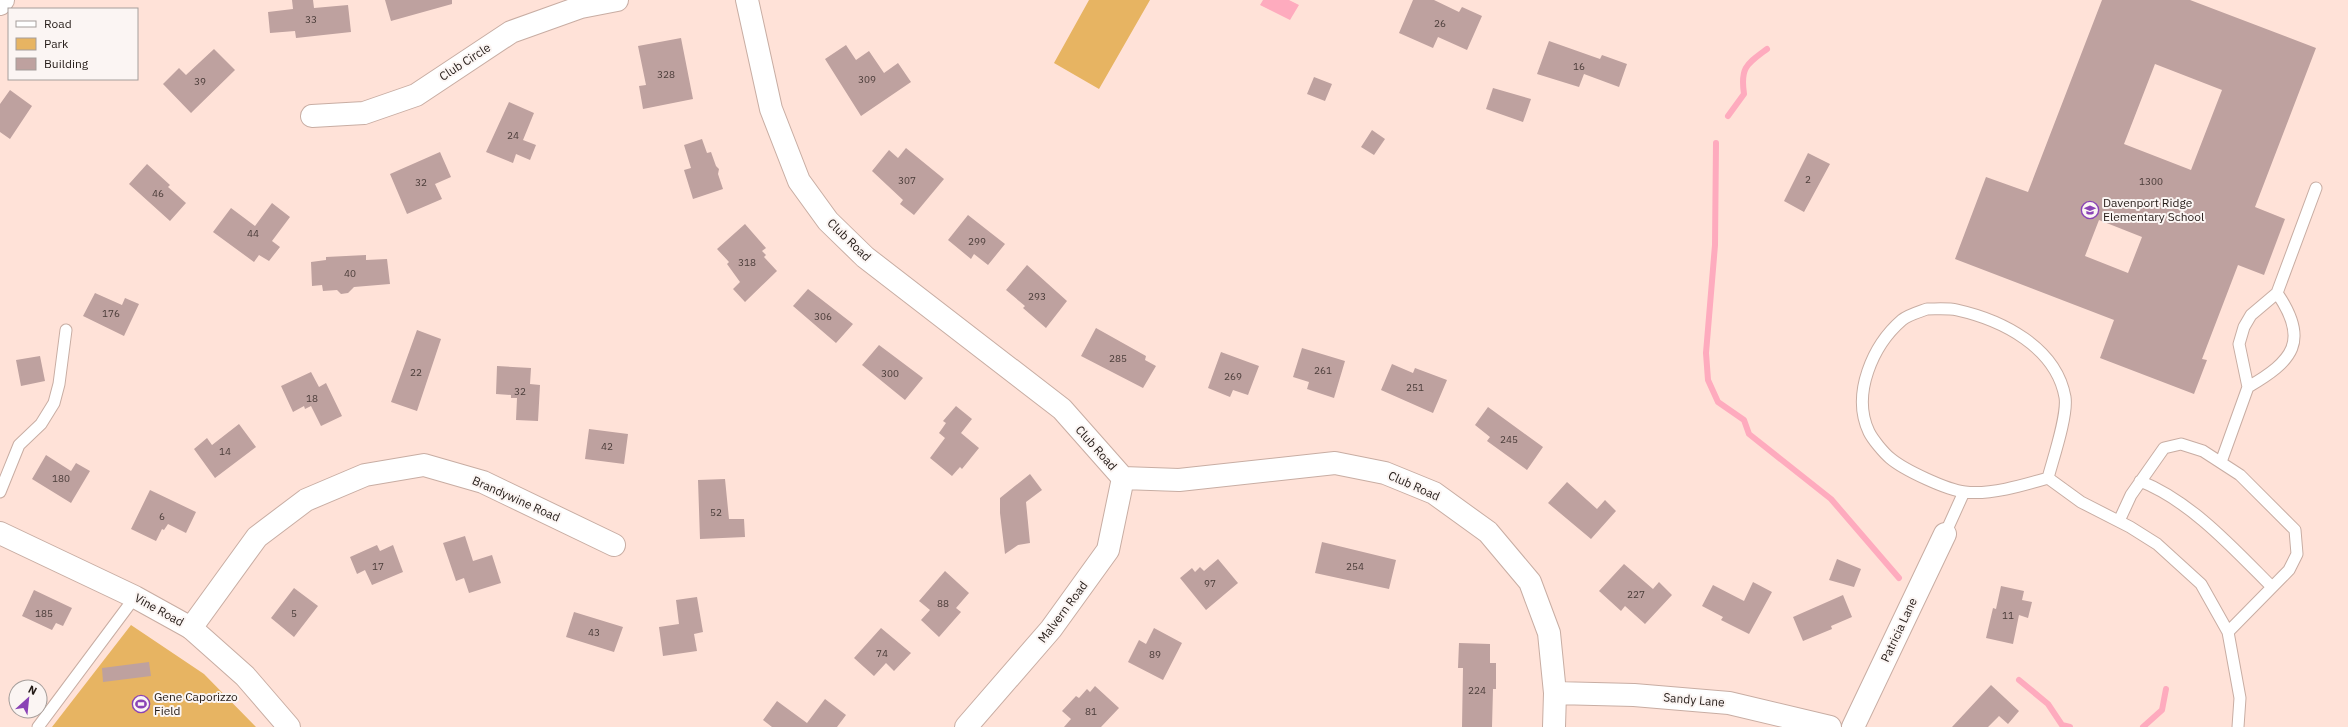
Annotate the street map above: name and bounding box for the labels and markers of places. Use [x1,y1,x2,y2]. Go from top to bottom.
place label: Davenport Ridge Elementary School [2103,195,2204,224]
school or university icon: Davenport Ridge Elementary School [2080,200,2100,220]
place label: Gene Caporizzo Field [154,689,238,718]
sports icon: Gene Caporizzo Field [131,694,151,714]

